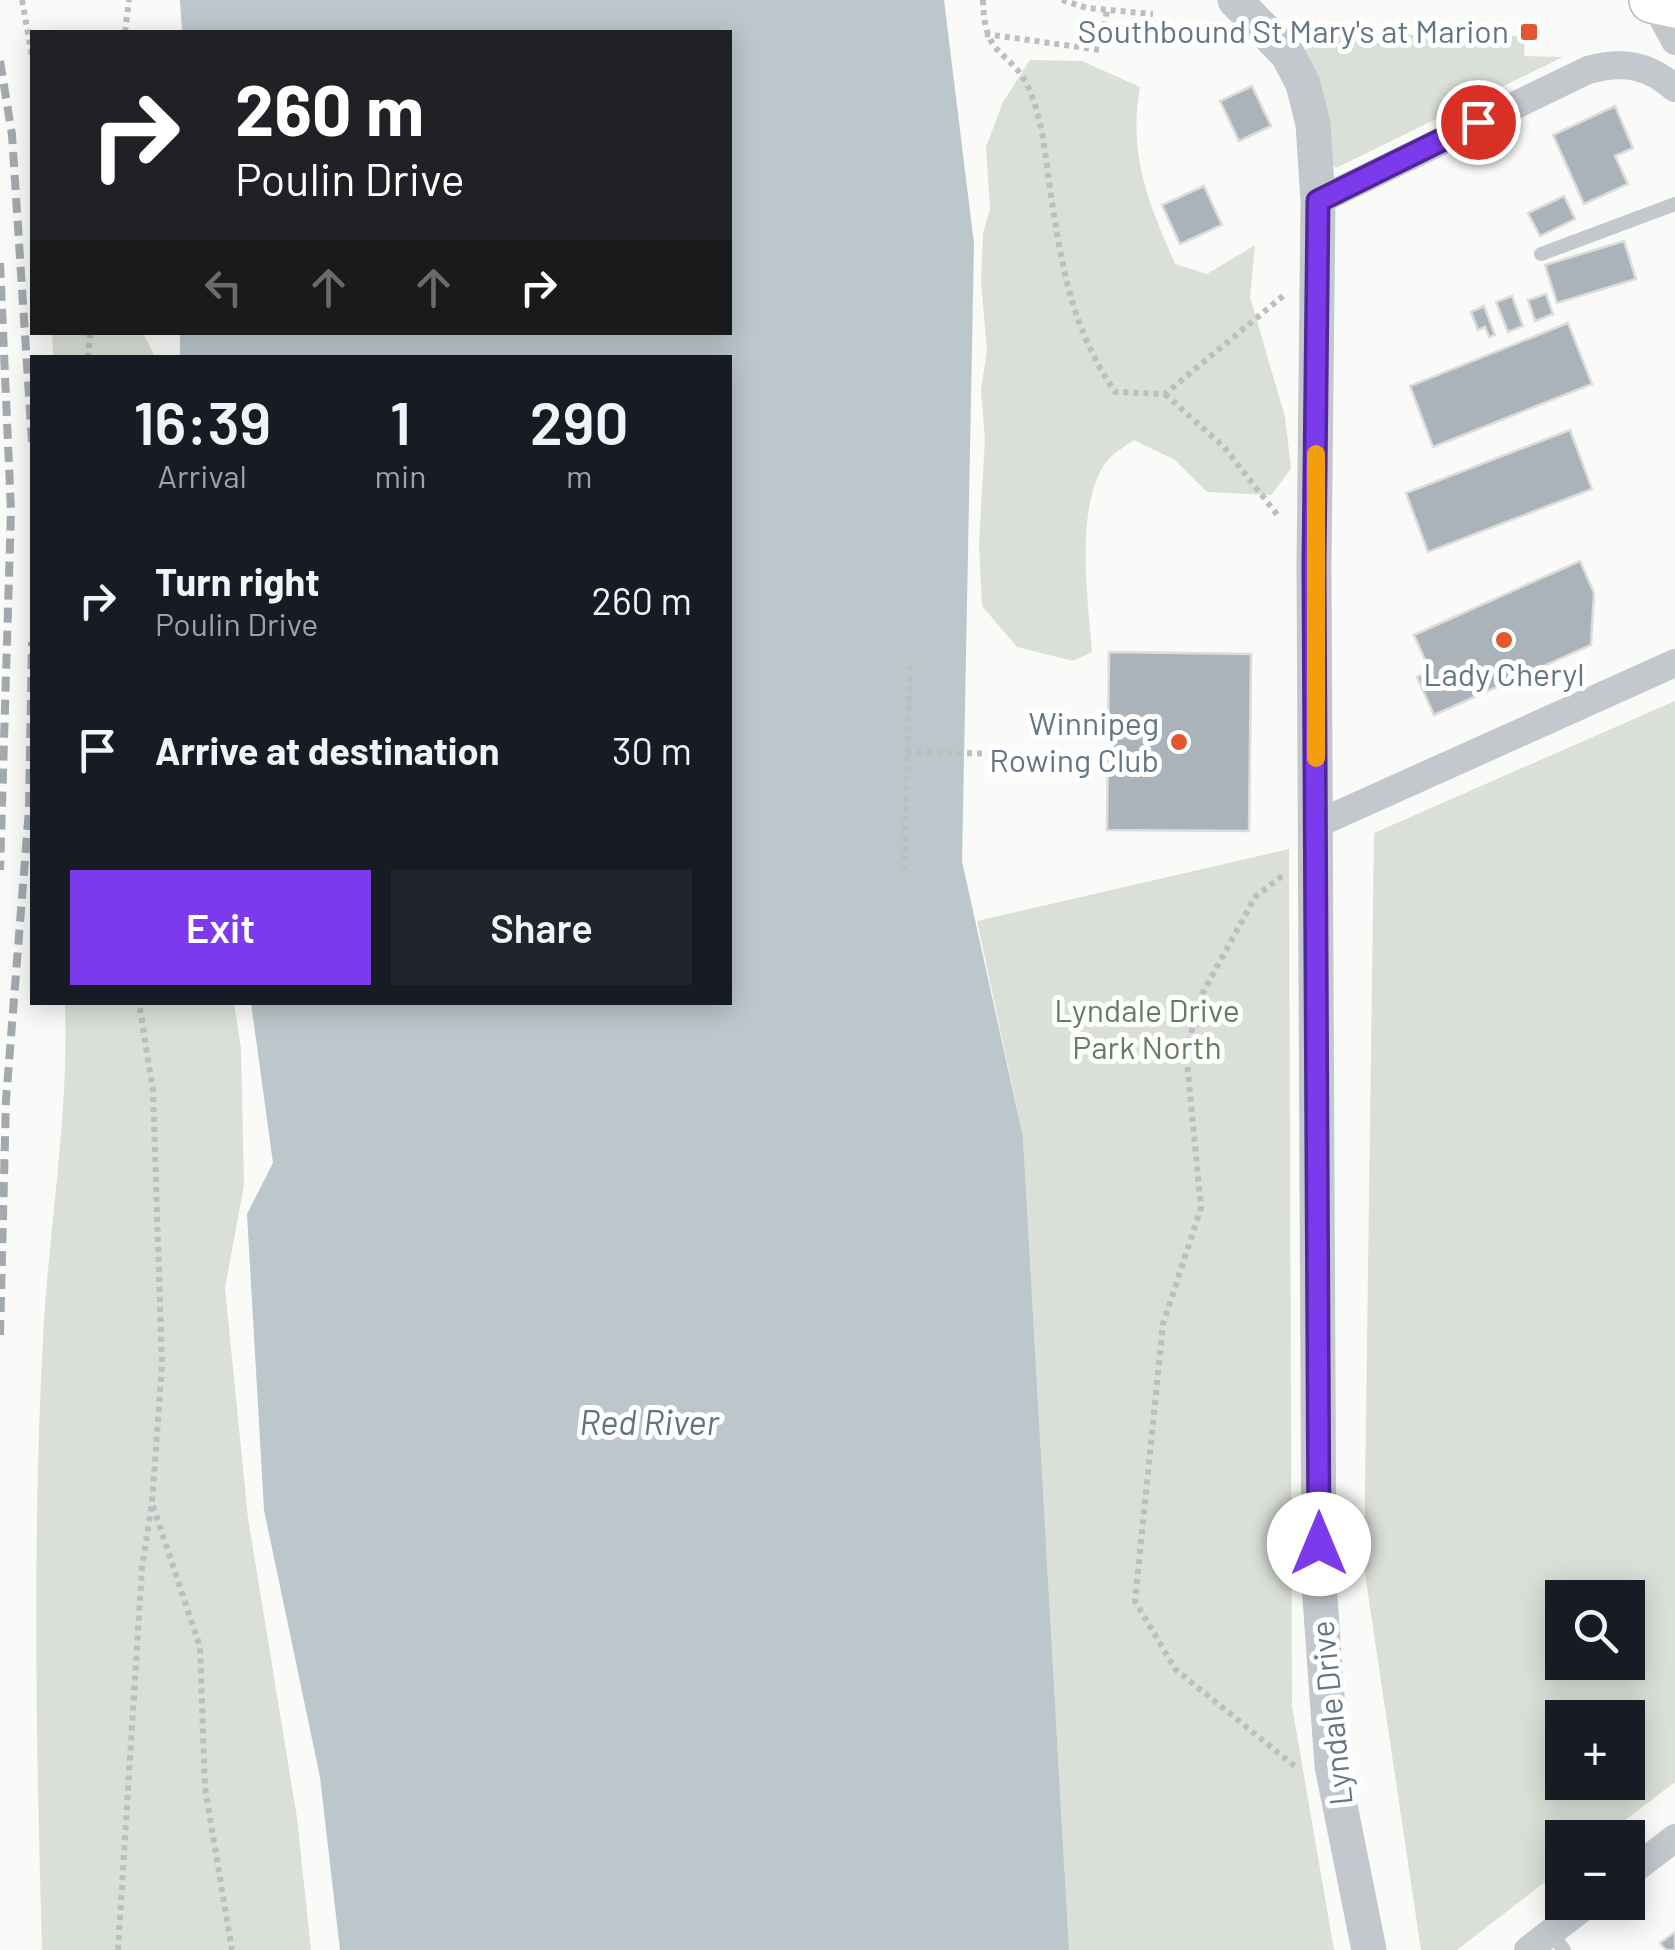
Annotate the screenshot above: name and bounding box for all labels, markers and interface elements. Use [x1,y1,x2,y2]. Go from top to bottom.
place label: Southbound St Mary's at Marion [1078,11,1509,49]
marker: Southbound St Mary's at Marion [1518,21,1540,43]
text: 260 m [235,66,424,150]
icon: right [70,70,200,200]
pin [1436,80,1521,165]
icon: arrive [1451,95,1506,150]
text: Poulin Drive [235,151,465,205]
icon: left [196,260,251,315]
icon: ahead [301,260,356,315]
icon: ahead [406,260,461,315]
icon: right [511,260,566,315]
text: 16:39 [133,385,271,457]
text: 1 [390,385,411,457]
text: 290 [530,385,629,457]
text: Arrival [158,456,247,494]
text: min [375,456,426,494]
text: m [566,456,592,494]
text: Turn right [155,558,320,604]
icon: right [70,573,125,628]
text: 260 m [592,577,692,623]
text: Poulin Drive [155,604,318,642]
marker: Lady Cheryl [1493,629,1515,651]
place label: Lady Cheryl [1423,654,1585,692]
place label: Winnipeg Rowing Club [989,703,1159,778]
icon: arrive [70,723,125,778]
text: Arrive at destination [155,727,500,773]
text: 30 m [612,727,692,773]
marker: Winnipeg Rowing Club [1168,731,1190,753]
button: Exit [70,870,371,985]
button: Share [391,870,692,985]
park label: Lyndale Drive Park North [1054,990,1240,1065]
water label: Red River [579,1400,720,1442]
position arrow [1267,1492,1371,1596]
map controls [1545,1580,1645,1920]
button: search [1545,1580,1645,1680]
street label: Lyndale Drive [1301,1619,1359,1807]
button: + [1545,1700,1645,1800]
button: − [1545,1820,1645,1920]

